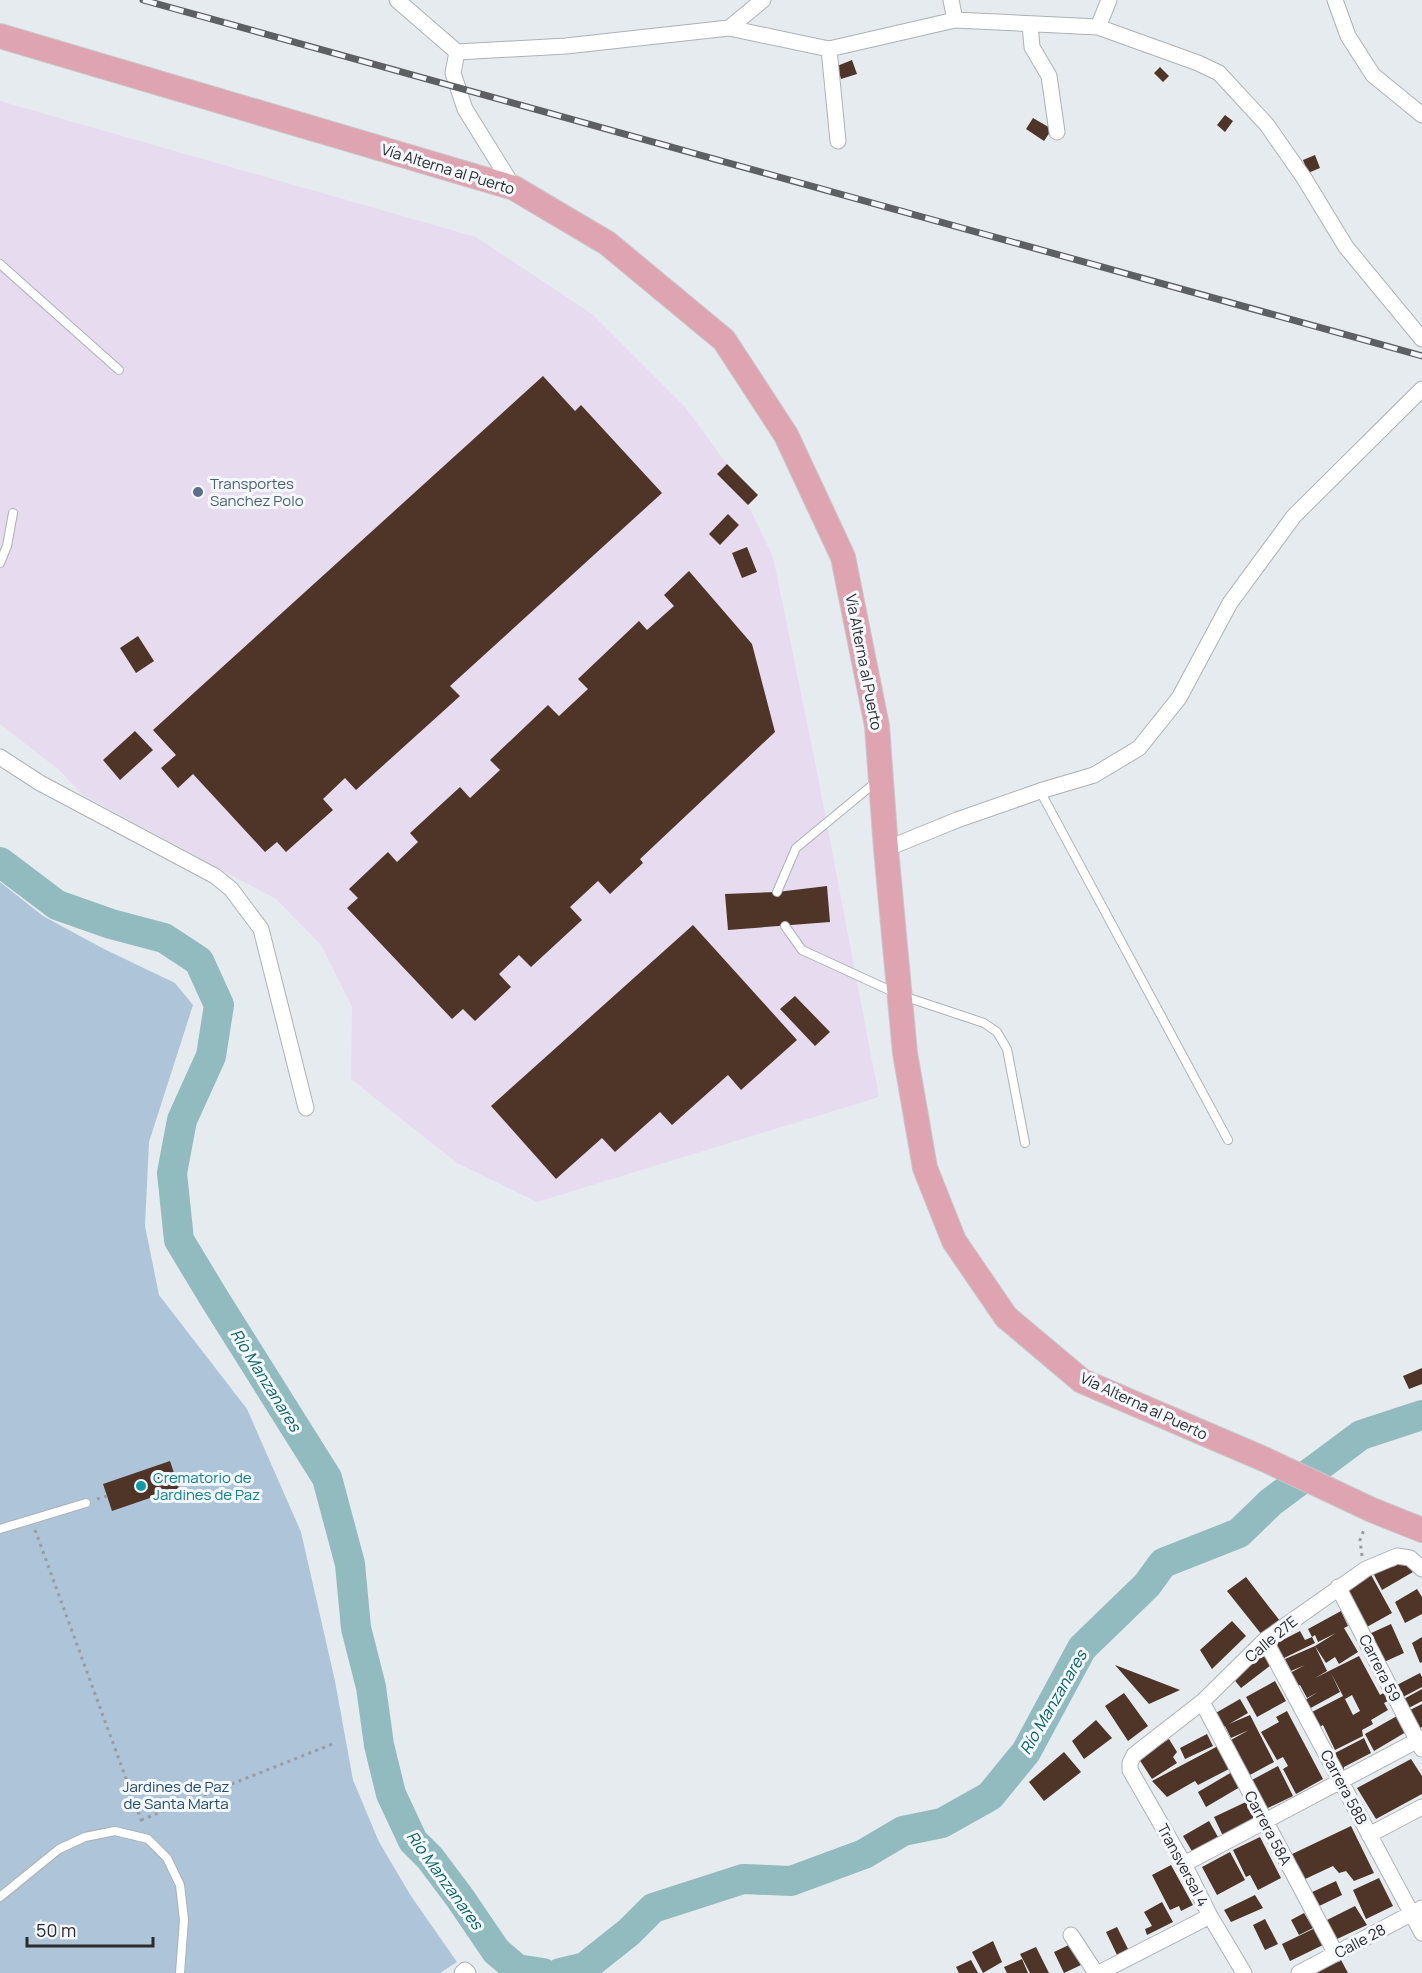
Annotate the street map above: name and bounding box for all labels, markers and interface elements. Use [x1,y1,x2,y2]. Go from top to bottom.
street label: Vía Alterna al Puerto [379,139,517,199]
place label: Transportes Sanchez Polo [210,473,304,511]
marker: Transportes Sanchez Polo [191,485,205,499]
street label: Vía Alterna al Puerto [841,592,888,732]
water label: Río Manzanares [226,1325,307,1437]
street label: Vía Alterna al Puerto [1077,1367,1211,1445]
place label: Crematorio de Jardines de Paz [153,1467,260,1505]
marker: Crematorio de Jardines de Paz [134,1479,148,1493]
street label: Calle 27E [1240,1611,1302,1667]
street label: Carrera 59 [1354,1631,1406,1705]
water label: Río Manzanares [1014,1644,1093,1758]
street label: Carrera 58B [1316,1746,1372,1828]
park label: Jardines de Paz de Santa Marta [122,1776,230,1814]
street label: Carrera 58A [1240,1787,1297,1869]
street label: Transversal 4 [1152,1820,1214,1910]
water label: Río Manzanares [402,1826,489,1935]
scale bar [27,1910,153,1948]
text: 50 m [36,1918,76,1942]
street label: Calle 28 [1331,1919,1389,1963]

